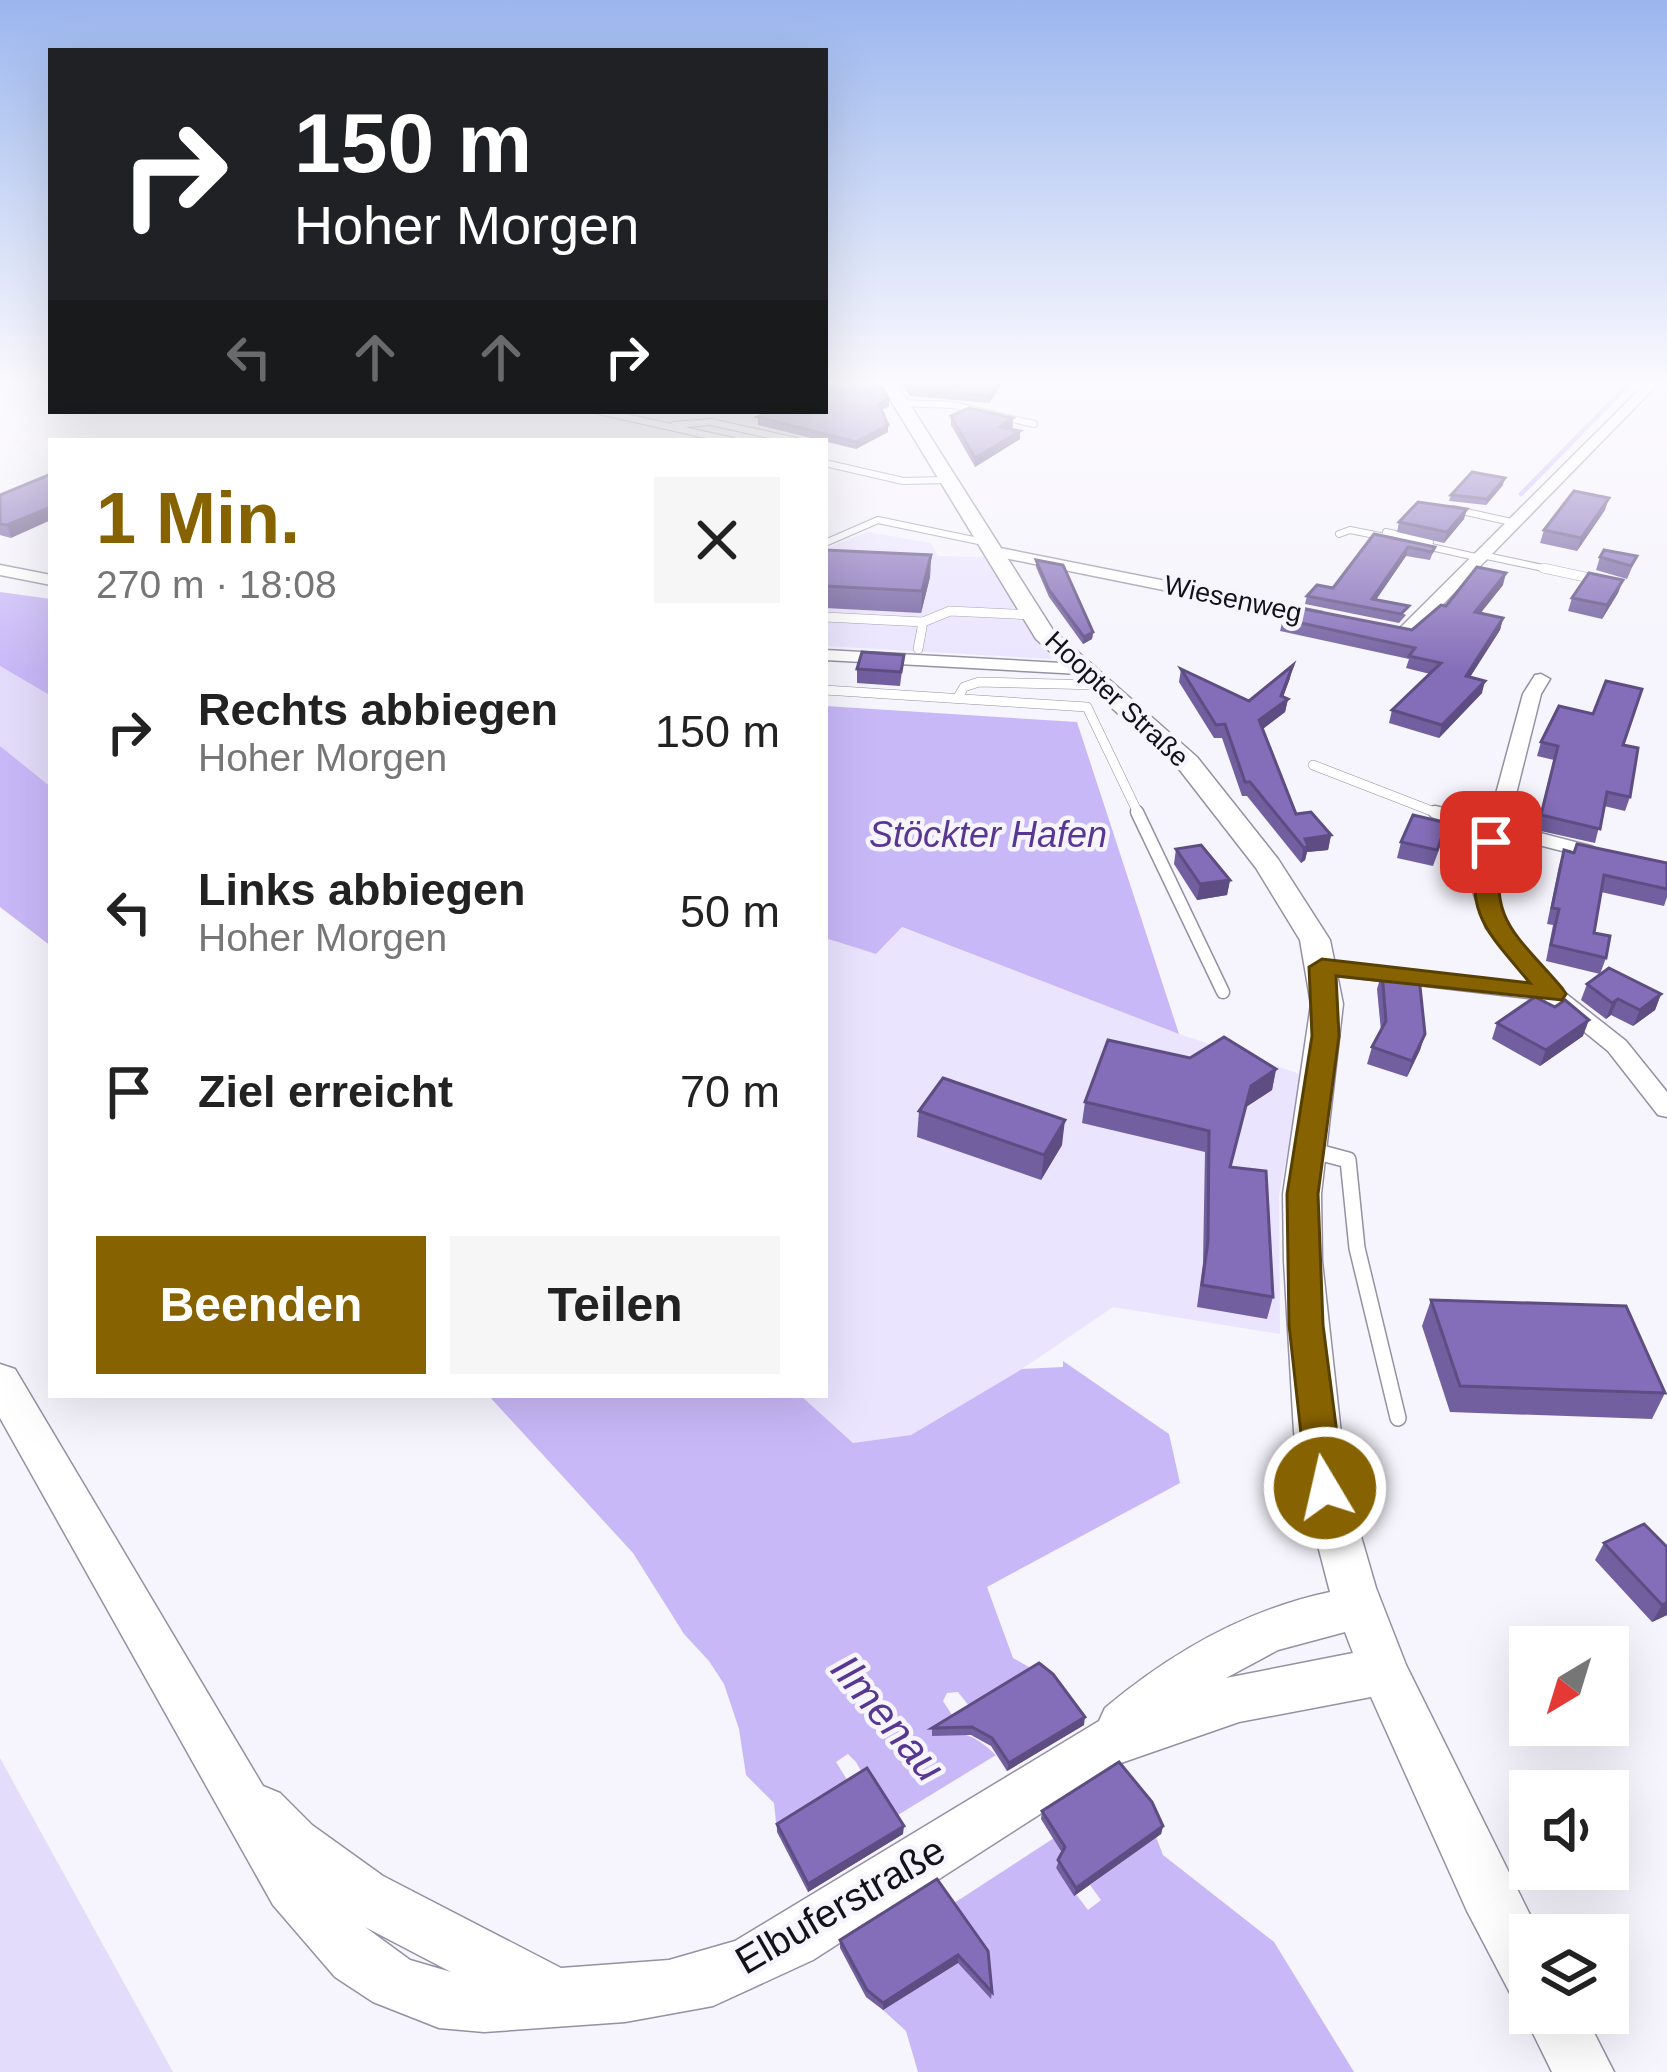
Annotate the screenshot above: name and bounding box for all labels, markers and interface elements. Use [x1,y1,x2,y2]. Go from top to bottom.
icon: right [96,96,252,252]
text: 150 m [294,96,532,190]
text: Hoher Morgen [294,195,639,255]
icon: left [216,324,282,390]
icon: ahead [342,324,408,390]
icon: ahead [468,324,534,390]
icon: right [594,324,660,390]
button: close [654,477,780,603]
text: 1 Min. [96,478,300,558]
text: 270 m · 18:08 [96,563,337,606]
street label: Wiesenweg [1162,570,1304,628]
street label: Hoopter Straße [1039,625,1195,773]
text: Rechts abbiegen [198,684,558,735]
icon: right [96,699,162,765]
text: 150 m [655,706,780,757]
text: Hoher Morgen [198,736,447,779]
pin [1440,791,1542,893]
icon: arrive [1458,809,1524,875]
water label: Stöckter Hafen [869,814,1107,855]
text: Links abbiegen [198,864,526,915]
icon: left [96,879,162,945]
text: 50 m [680,886,780,937]
text: Hoher Morgen [198,916,447,959]
icon: arrive [96,1059,162,1125]
text: Ziel erreicht [198,1066,453,1117]
text: 70 m [680,1066,780,1117]
button: Beenden [96,1236,426,1374]
button: Teilen [450,1236,780,1374]
position arrow [1262,1425,1388,1551]
north arrow [1509,1626,1629,1746]
map controls [1509,1626,1629,2034]
water label: Ilmenau [822,1646,954,1790]
button: sound [1509,1770,1629,1890]
street label: Elbuferstraße [728,1828,952,1982]
button: layers [1509,1914,1629,2034]

